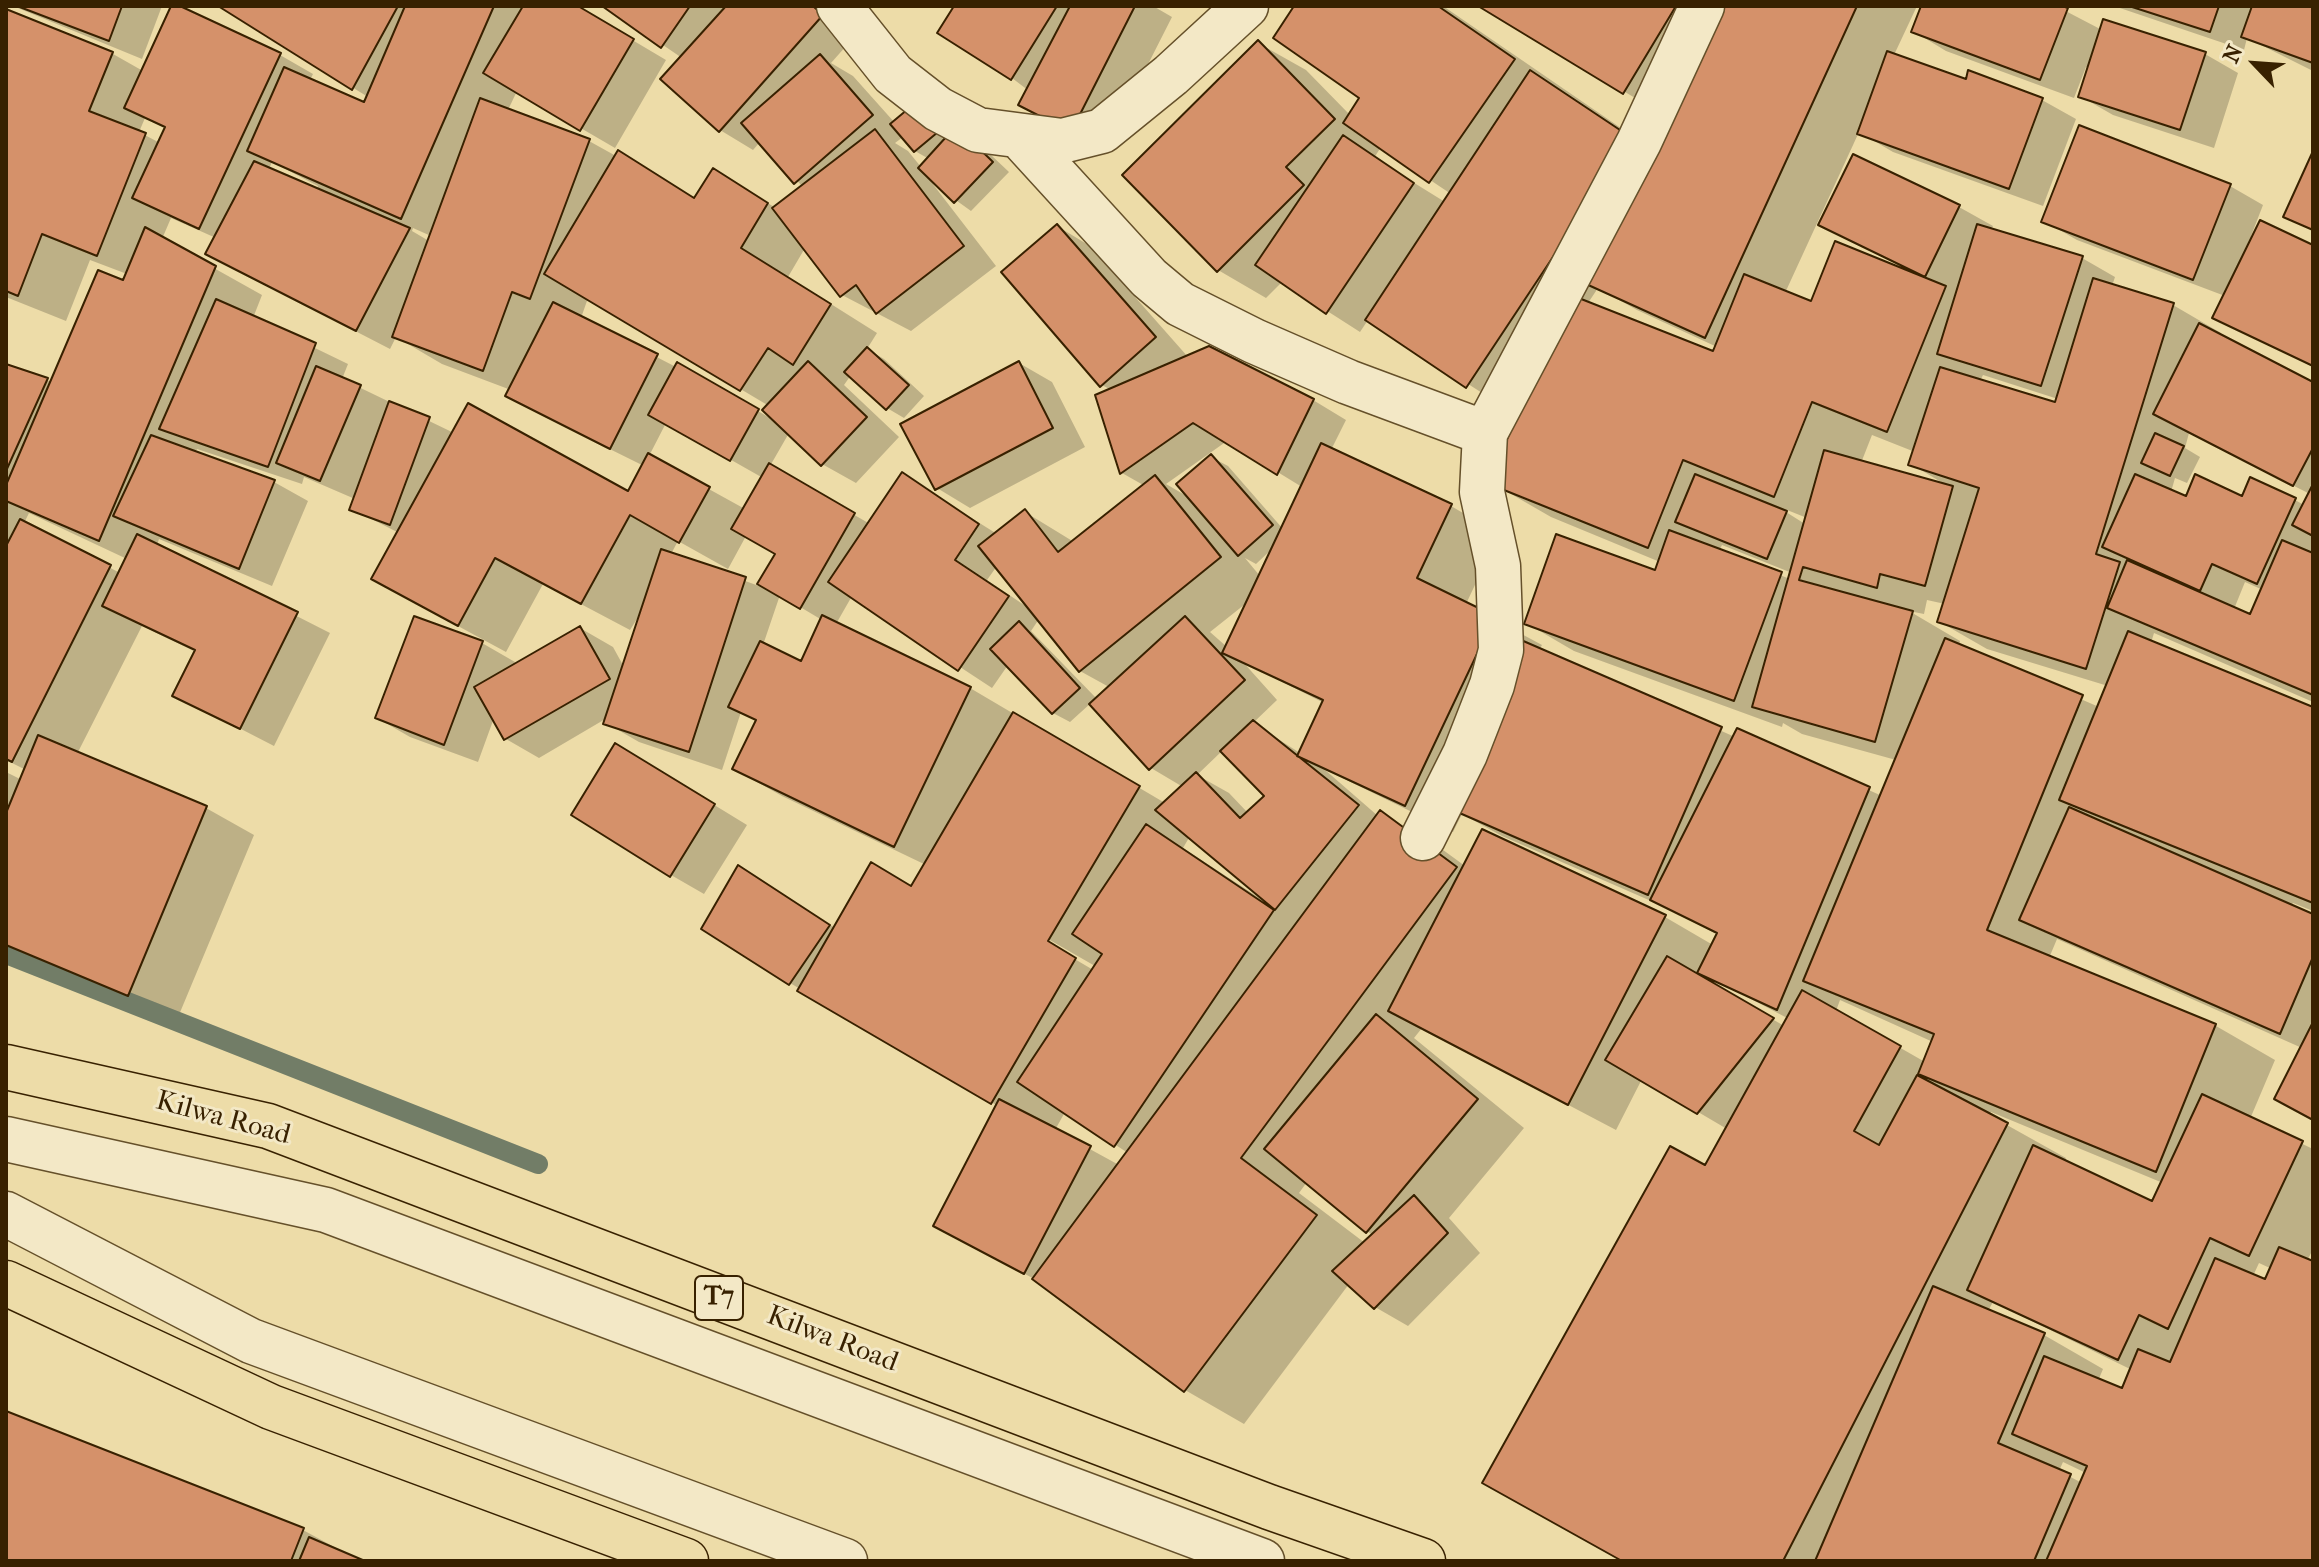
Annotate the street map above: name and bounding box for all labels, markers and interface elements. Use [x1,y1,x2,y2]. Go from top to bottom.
north arrow [2215,24,2295,104]
text: N [2218,41,2249,67]
street label: Kilwa Road [152,1085,294,1153]
road number: T7 [695,1276,743,1320]
street label: Kilwa Road [762,1300,902,1380]

